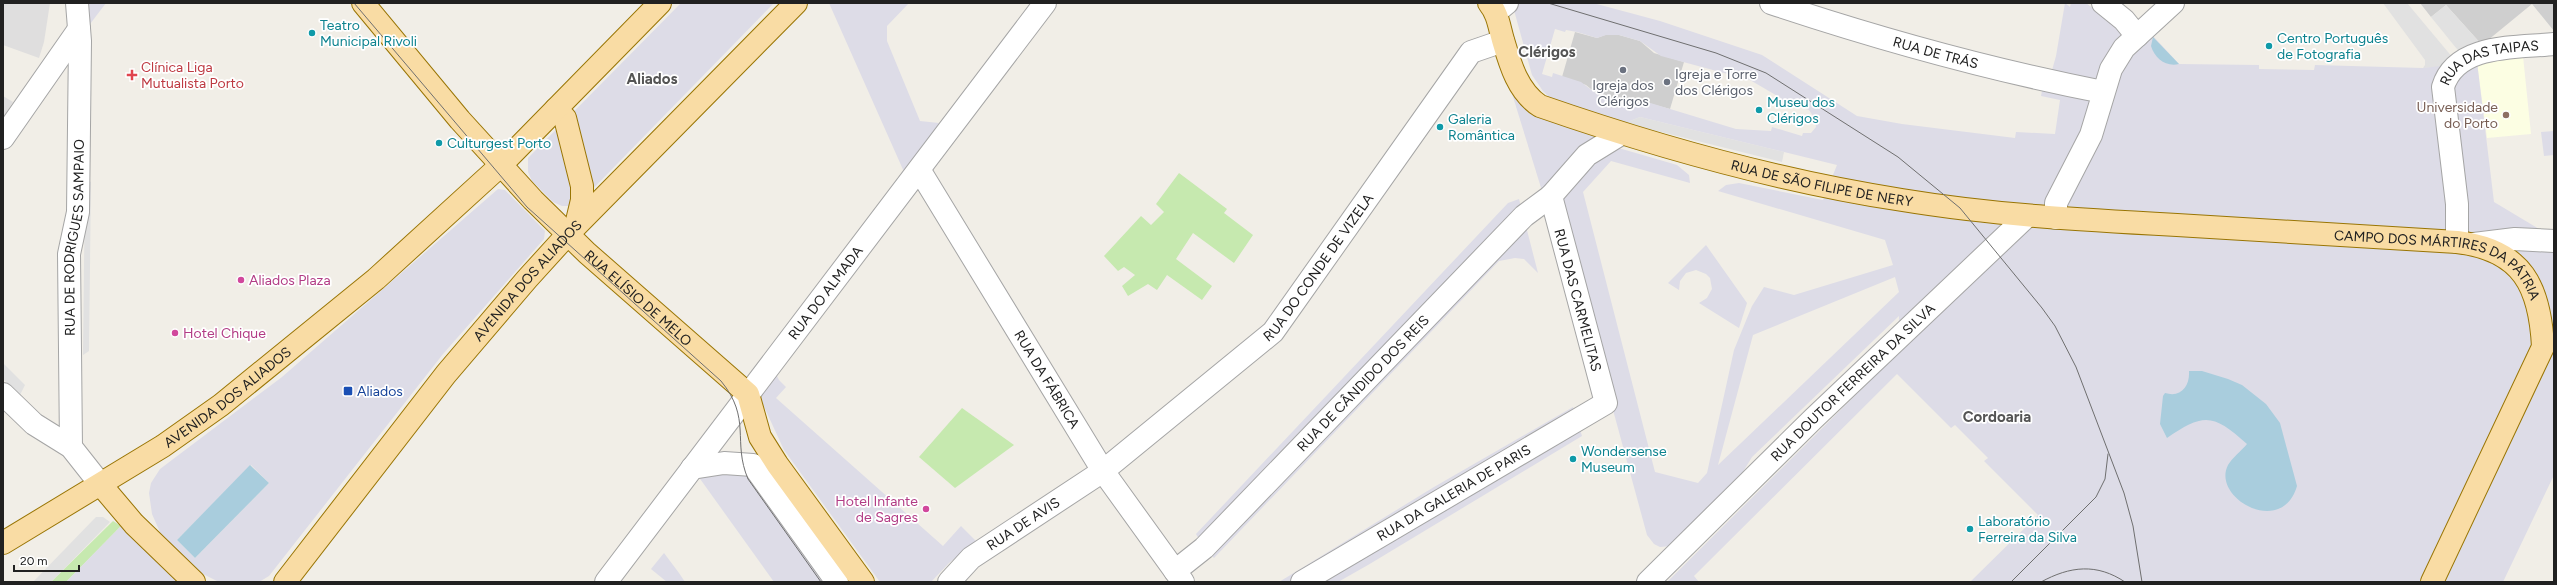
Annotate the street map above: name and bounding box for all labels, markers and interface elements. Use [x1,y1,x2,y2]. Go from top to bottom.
place label: Teatro Municipal Rivoli [320,17,417,50]
marker: Teatro Municipal Rivoli [307,28,317,38]
place label: Centro Português de Fotografia [2277,30,2388,63]
street label: RUA DE TRÁS [1891,33,1980,73]
street label: RUA DAS TAIPAS [2436,37,2539,88]
marker: Centro Português de Fotografia [2264,41,2274,51]
district label: Clérigos [1518,43,1576,61]
place label: Clínica Liga Mutualista Porto [141,59,244,92]
marker: Igreja dos Clérigos [1618,65,1628,75]
place label: Igreja e Torre dos Clérigos [1675,66,1757,99]
marker: Clínica Liga Mutualista Porto [126,69,138,81]
district label: Aliados [627,70,677,88]
place label: Igreja dos Clérigos [1592,77,1654,110]
marker: Igreja e Torre dos Clérigos [1662,77,1672,87]
place label: Museu dos Clérigos [1767,94,1835,127]
place label: Universidade do Porto [2417,99,2498,132]
marker: Museu dos Clérigos [1754,105,1764,115]
marker: Universidade do Porto [2501,110,2511,120]
place label: Galeria Romântica [1448,111,1515,144]
marker: Galeria Romântica [1435,122,1445,132]
place label: Culturgest Porto [447,135,551,152]
marker: Culturgest Porto [434,138,444,148]
street label: RUA DE RODRIGUES SAMPAIO [61,139,88,336]
street label: RUA DE SÃO FILIPE DE NERY [1729,157,1915,211]
street label: RUA DO CONDE DE VIZELA [1260,190,1377,345]
street label: AVENIDA DOS ALIADOS [470,217,586,345]
street label: RUA DAS CARMELITAS [1550,227,1605,373]
street label: CAMPO DOS MÁRTIRES DA PÁTRIA [2333,227,2543,303]
street label: RUA DO ALMADA [785,243,867,343]
street label: RUA ELÍSIO DE MELO [581,247,695,350]
place label: Aliados Plaza [249,272,331,289]
marker: Aliados Plaza [236,275,246,285]
street label: RUA DOUTOR FERREIRA DA SILVA [1767,300,1939,465]
street label: RUA DE CÂNDIDO DOS REIS [1294,312,1433,455]
place label: Hotel Chique [183,325,266,342]
street label: RUA DA FÁBRICA [1010,327,1083,432]
marker: Hotel Chique [170,328,180,338]
street label: AVENIDA DOS ALIADOS [161,343,295,452]
place label: Aliados [357,383,403,400]
marker: Aliados [342,385,354,397]
district label: Cordoaria [1963,408,2031,426]
street label: RUA DA GALERIA DE PARIS [1374,441,1534,545]
place label: Wondersense Museum [1581,443,1667,476]
marker: Wondersense Museum [1568,454,1578,464]
place label: Hotel Infante de Sagres [835,493,918,526]
street label: RUA DE AVIS [984,494,1063,554]
marker: Hotel Infante de Sagres [921,504,931,514]
place label: Laboratório Ferreira da Silva [1978,513,2077,546]
marker: Laboratório Ferreira da Silva [1965,524,1975,534]
scale bar [14,547,79,573]
text: 20 m [20,554,48,568]

